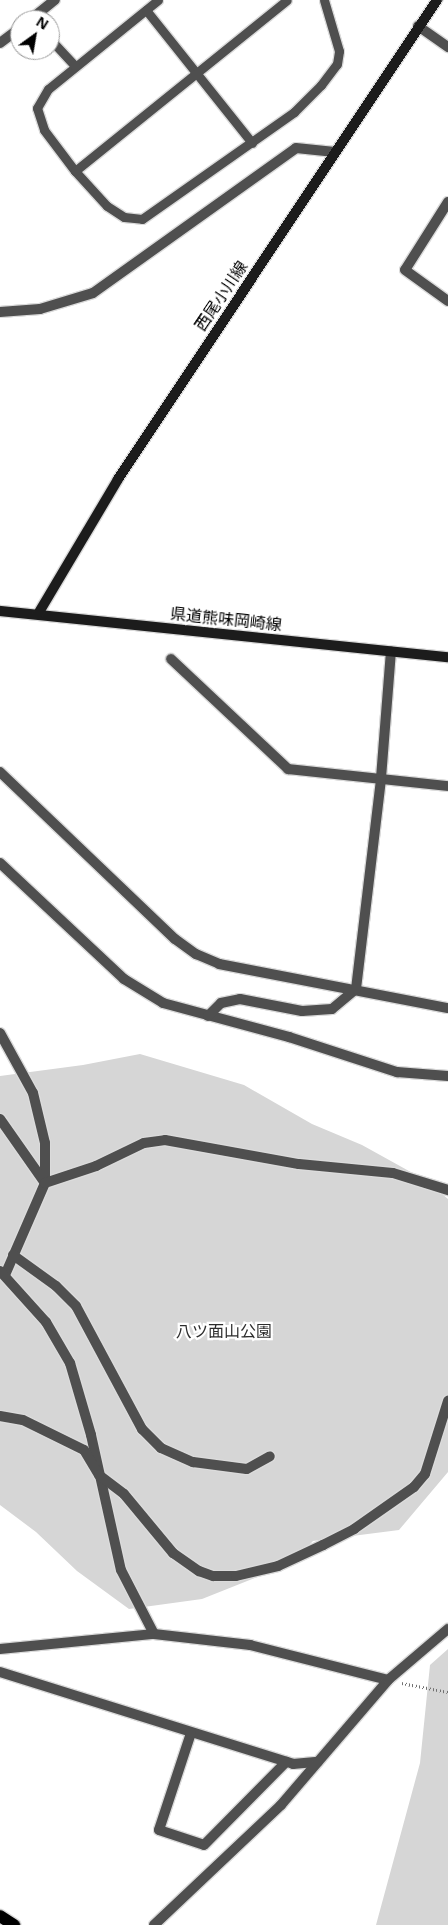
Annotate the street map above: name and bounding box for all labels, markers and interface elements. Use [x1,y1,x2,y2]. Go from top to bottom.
north arrow [10,10,60,60]
text: N [33,12,53,34]
street label: 西尾小川線 [191,257,251,335]
street label: 県道熊味岡崎線 [169,604,283,634]
park label: 八ツ面山公園 [176,1321,272,1341]

